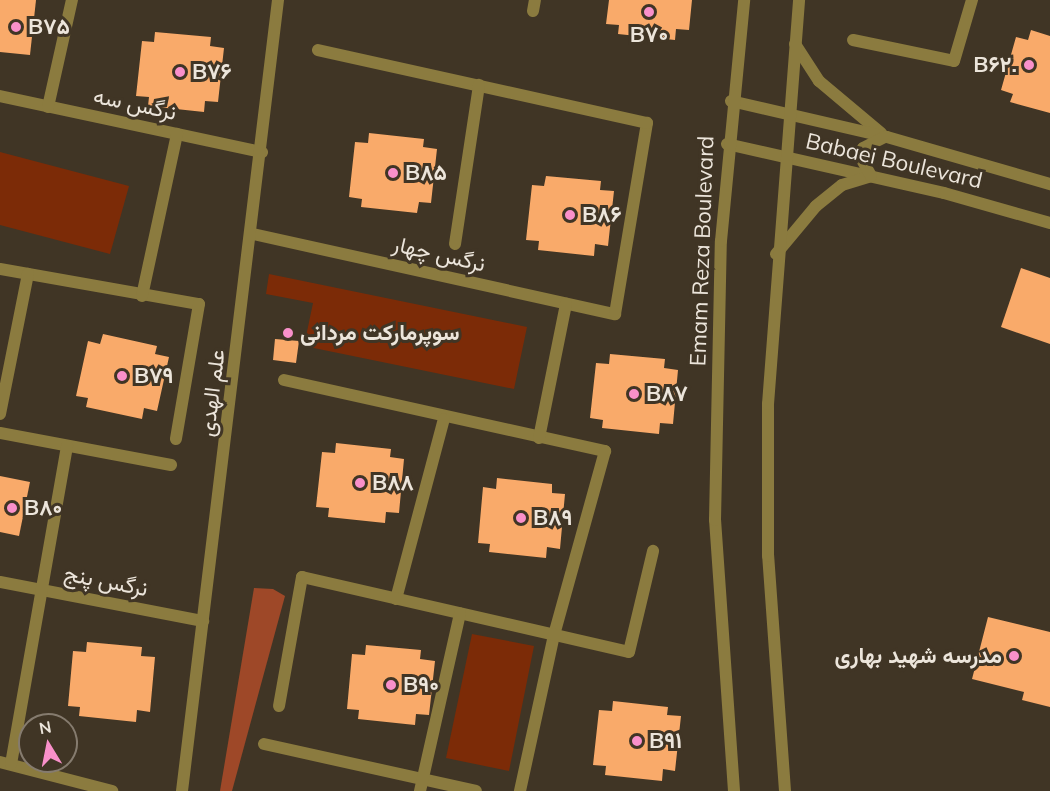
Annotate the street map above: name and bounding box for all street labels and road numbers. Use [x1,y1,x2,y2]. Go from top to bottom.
street label: نرگس سه [91,82,179,126]
street label: Babaei Boulevard [803,128,985,194]
street label: Emam Reza Boulevard [685,135,719,367]
street label: نرگس چهار [390,231,488,277]
street label: علم الهدی [194,348,230,438]
street label: نرگس پنج [62,560,150,602]

